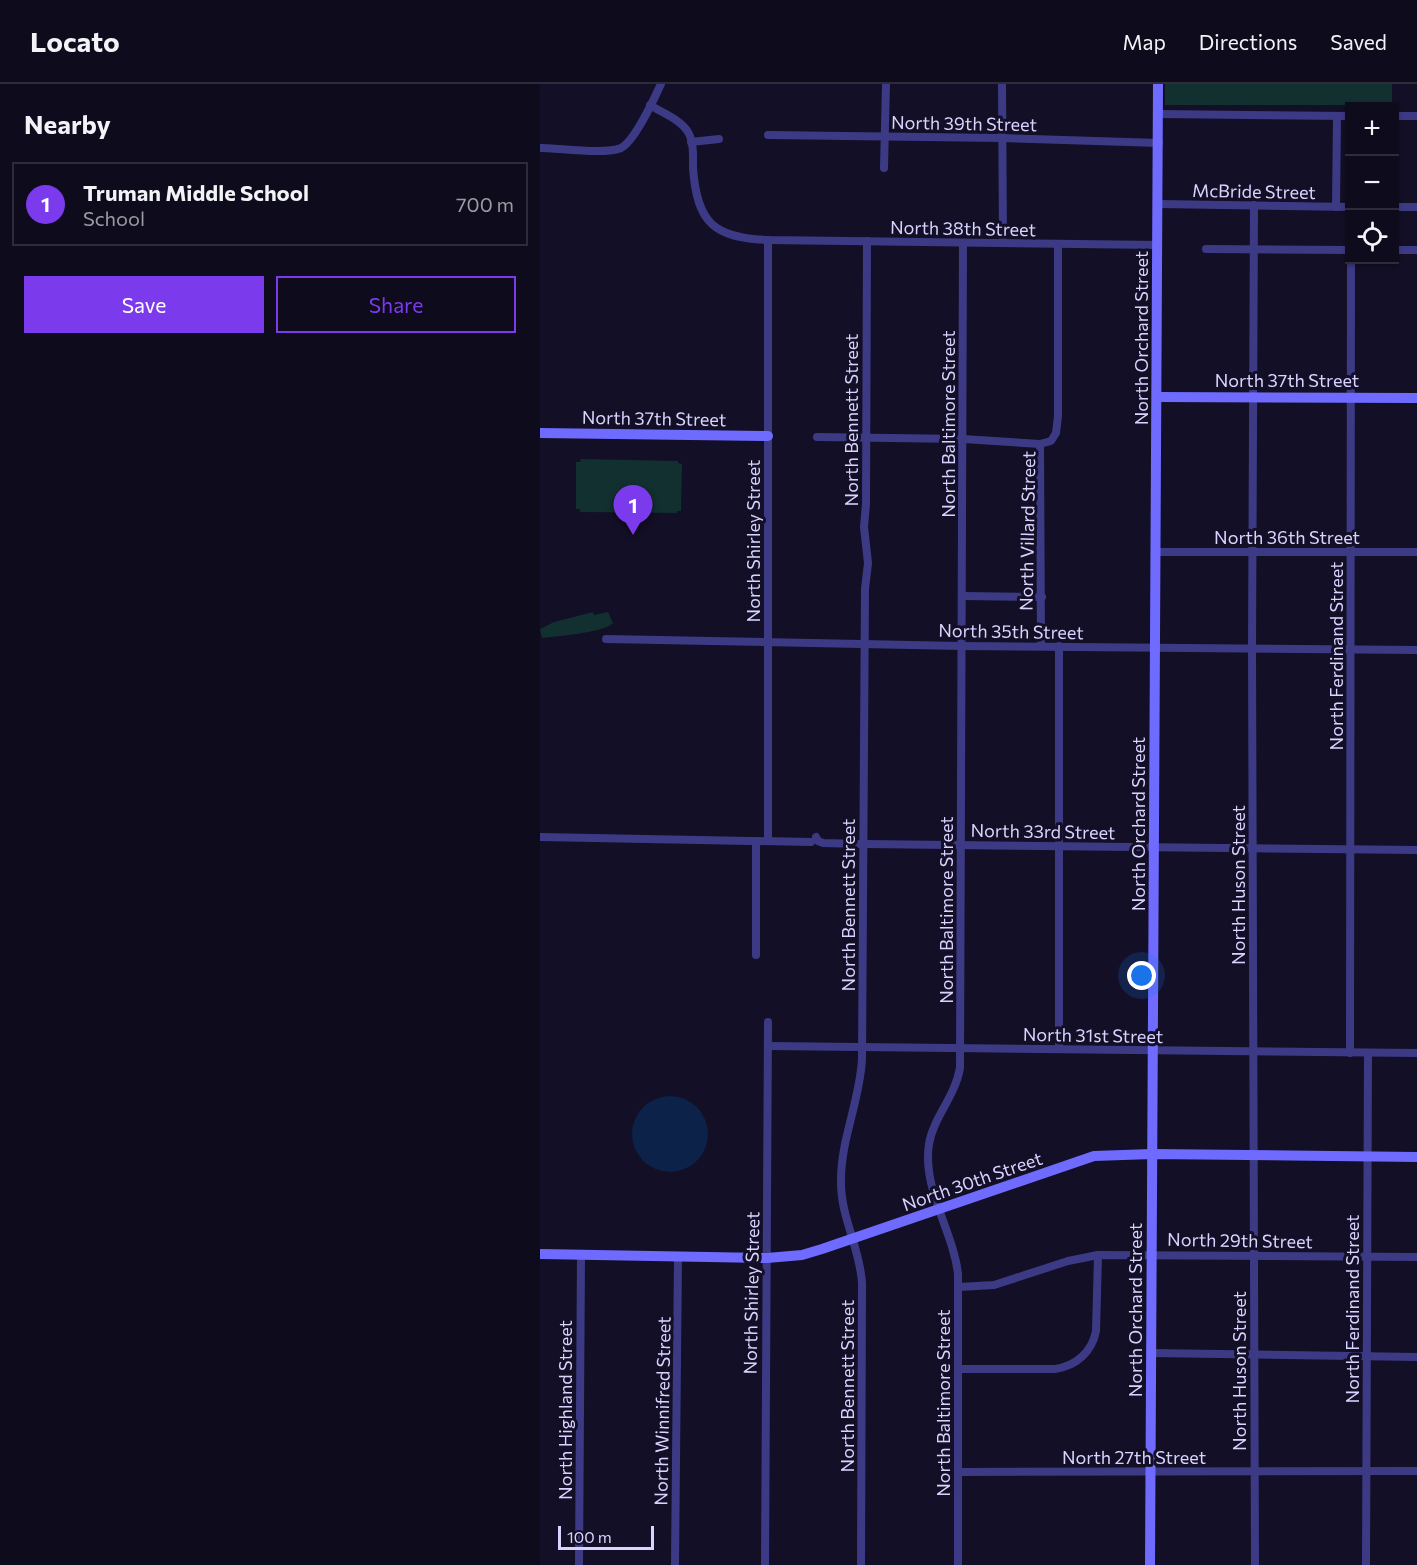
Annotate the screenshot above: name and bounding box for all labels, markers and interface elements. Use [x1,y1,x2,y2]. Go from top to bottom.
text: Locato [30,24,120,58]
text: Map [1123,29,1166,54]
text: Directions [1199,29,1297,54]
text: Saved [1330,29,1387,54]
map controls [1345,102,1399,264]
button: + [1345,102,1399,156]
text: Nearby [24,108,111,139]
street label: North 39th Street [891,111,1037,135]
button: − [1345,156,1399,210]
text: Truman Middle School [83,179,309,206]
street label: McBride Street [1192,179,1316,203]
text: 1 [41,192,50,216]
text: 700 m [456,192,514,216]
text: School [83,206,145,230]
button: locate [1345,210,1399,264]
street label: North 38th Street [890,216,1036,240]
street label: North Orchard Street [1130,251,1152,425]
button: Save [24,276,264,333]
button: Share [276,276,516,333]
street label: North Baltimore Street [937,330,959,518]
street label: North Bennett Street [840,334,862,506]
street label: North 37th Street [1215,369,1359,391]
street label: North 37th Street [582,406,726,430]
street label: North Villard Street [1015,451,1039,611]
street label: North Shirley Street [742,460,764,622]
pin: 1 [614,486,652,535]
street label: North 36th Street [1214,526,1360,548]
street label: North Ferdinand Street [1325,562,1347,750]
street label: North 35th Street [938,619,1084,643]
street label: North Orchard Street [1127,737,1149,911]
street label: North Huson Street [1227,805,1249,965]
street label: North Baltimore Street [935,816,957,1004]
street label: North Bennett Street [837,819,859,991]
street label: North 33rd Street [970,819,1116,843]
your location [1127,961,1156,990]
street label: North 31st Street [1023,1023,1163,1047]
street label: North 30th Street [899,1147,1045,1215]
street label: North Shirley Street [739,1211,763,1375]
street label: North Ferdinand Street [1341,1215,1363,1403]
street label: North Orchard Street [1124,1223,1146,1397]
street label: North 29th Street [1167,1228,1313,1252]
street label: North Huson Street [1228,1291,1250,1451]
street label: North Bennett Street [836,1300,858,1472]
street label: North Baltimore Street [932,1309,954,1497]
street label: North Winnifred Street [649,1316,675,1506]
street label: North Highland Street [554,1320,576,1500]
street label: North 27th Street [1062,1446,1206,1468]
scale bar [558,1523,654,1550]
text: 100 m [567,1527,612,1546]

